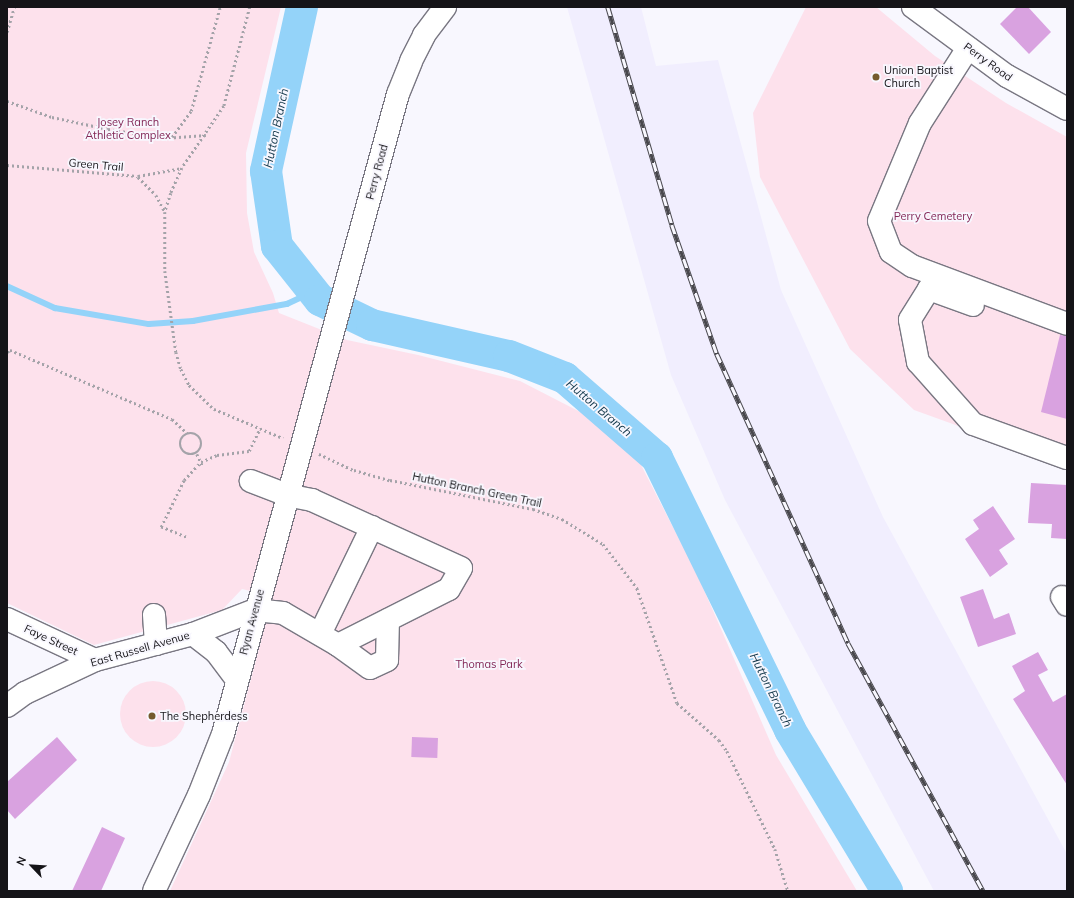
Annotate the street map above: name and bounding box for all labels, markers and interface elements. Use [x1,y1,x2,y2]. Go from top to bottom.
street label: Perry Road [961,40,1015,84]
place label: Union Baptist Church [884,64,953,90]
marker: Union Baptist Church [871,72,881,82]
water label: Hutton Branch [261,87,291,169]
park label: Josey Ranch Athletic Complex [85,116,171,142]
street label: Perry Road [363,143,391,201]
street label: Green Trail [68,156,124,174]
park label: Perry Cemetery [894,209,972,223]
water label: Hutton Branch [563,376,635,440]
street label: Hutton Branch Green Trail [411,470,543,510]
street label: Ryan Avenue [237,588,267,656]
street label: Faye Street [22,622,80,658]
street label: East Russell Avenue [89,629,191,669]
water label: Hutton Branch [747,650,795,730]
park label: Thomas Park [455,657,523,671]
place label: The Shepherdess [160,709,248,723]
marker: The Shepherdess [147,711,157,721]
north arrow [12,846,52,886]
text: N [13,854,29,868]

